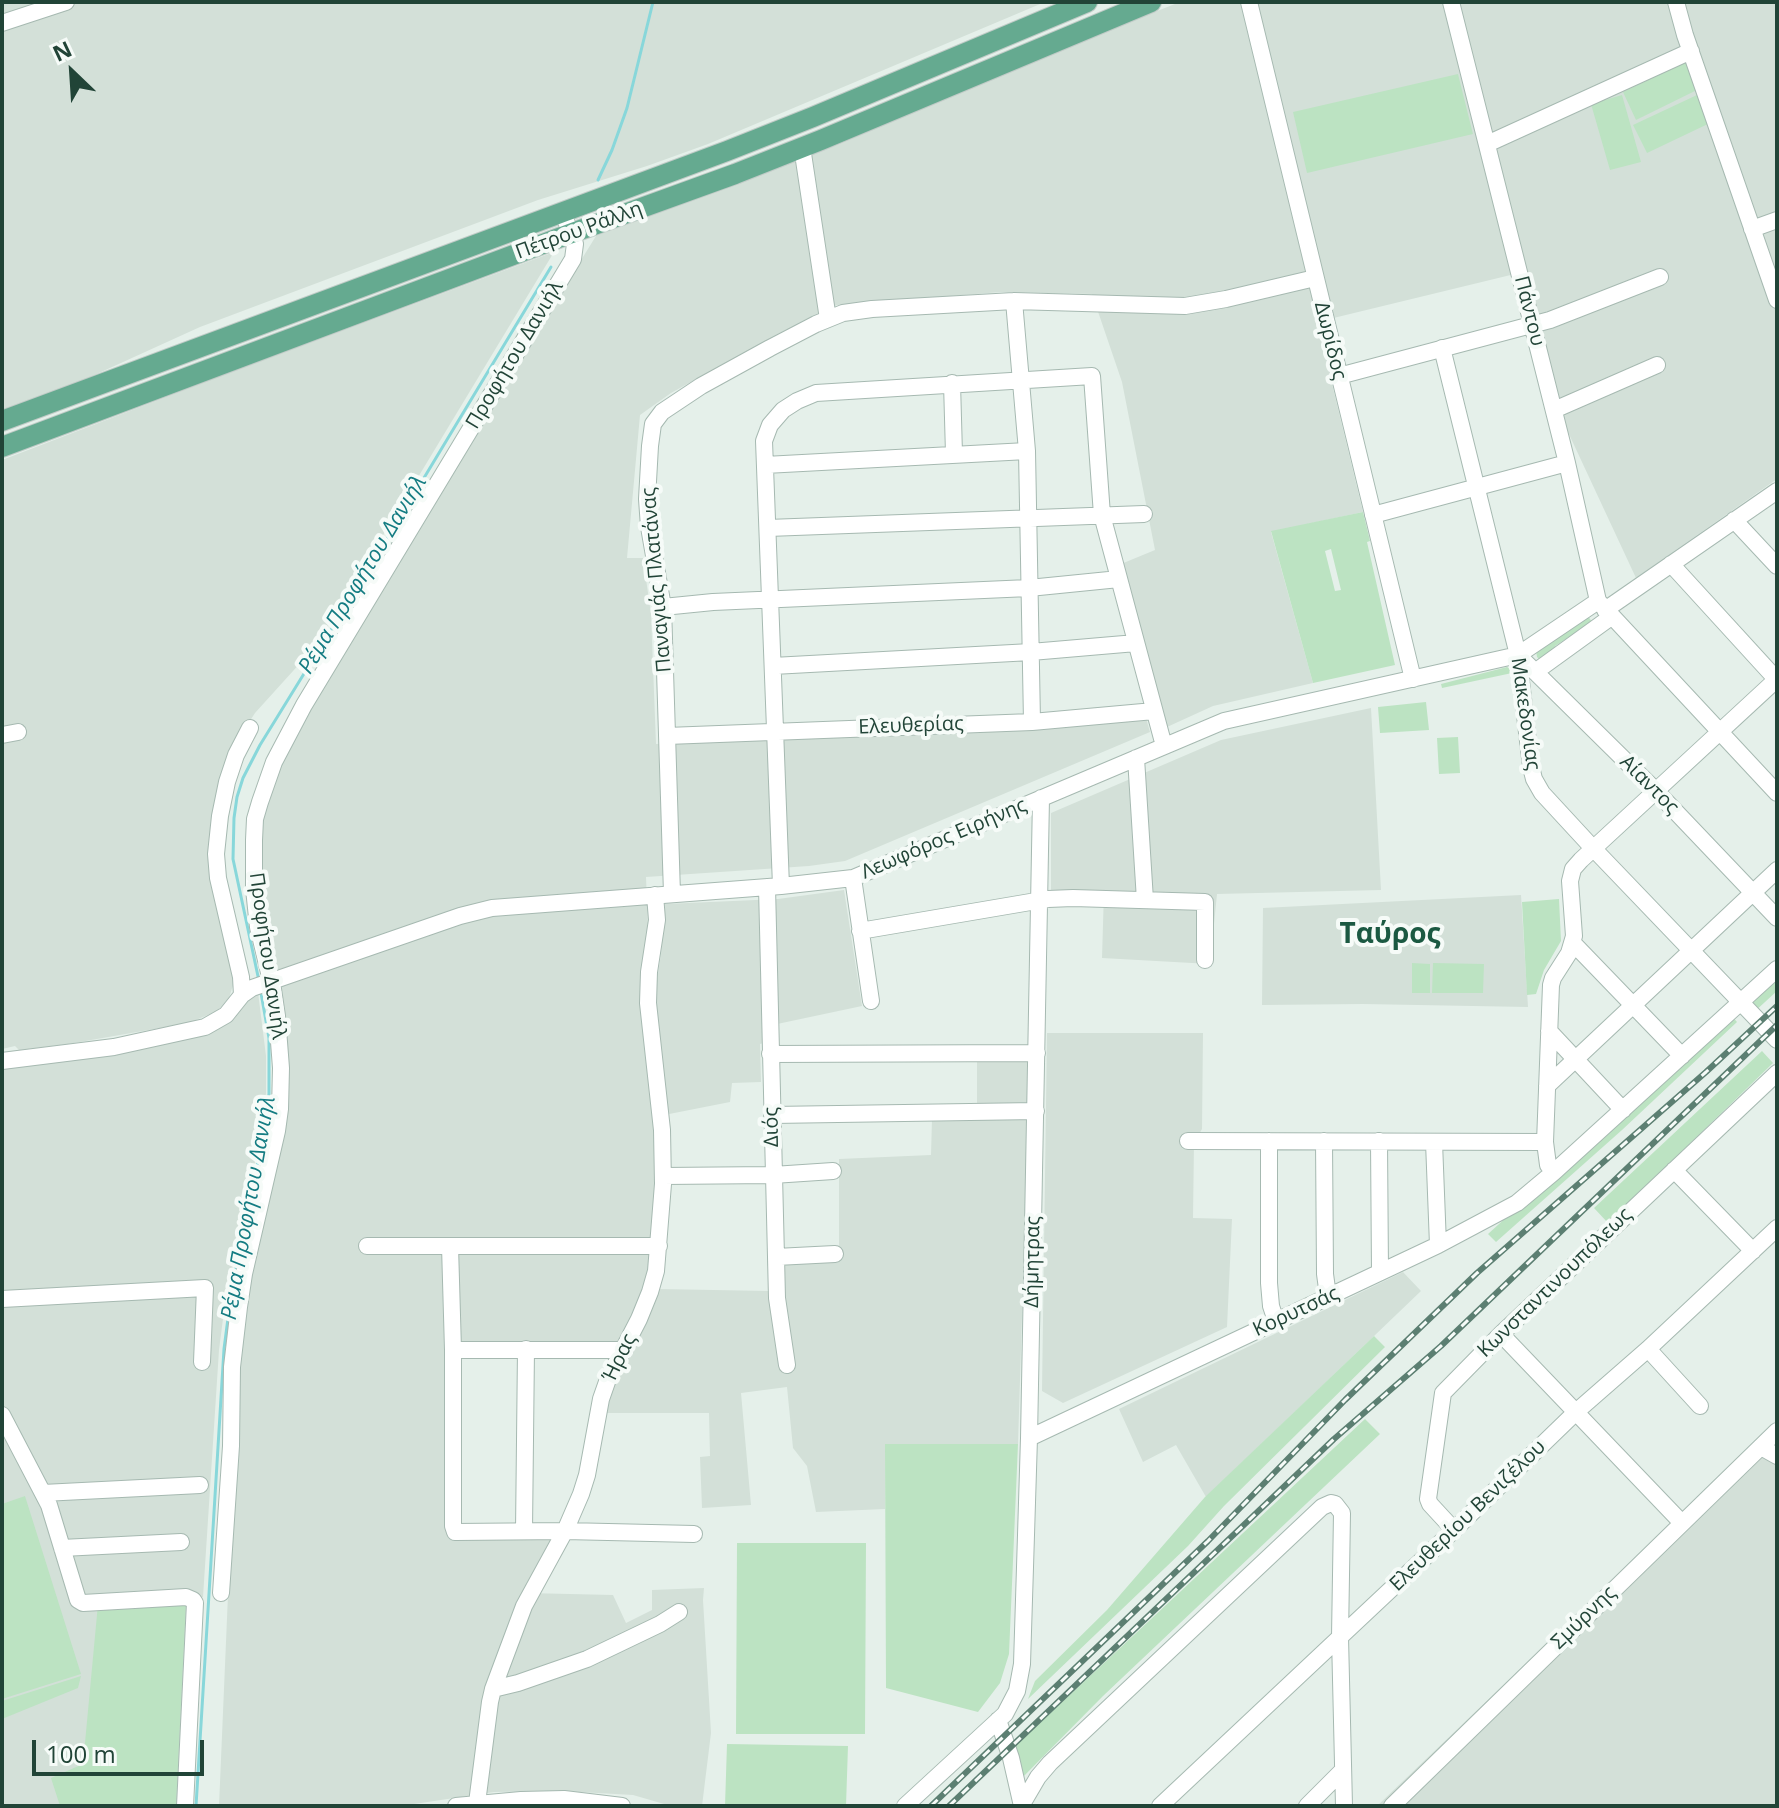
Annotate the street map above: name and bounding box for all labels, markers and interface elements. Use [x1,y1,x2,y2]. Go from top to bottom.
north arrow [32,32,112,112]
text: N [47,33,76,68]
street label: Πέτρου Ράλλη [512,197,646,265]
street label: Πάντου [1509,274,1549,348]
street label: Προφήτου Δανιήλ [461,277,569,433]
street label: Δωρίδος [1309,300,1351,382]
water label: Ρέμα Προφήτου Δανιήλ [293,471,433,679]
street label: Παναγιάς Πλατάνας [637,486,677,674]
street label: Μακεδονίας [1505,656,1545,772]
street label: Ελευθερίας [858,712,964,740]
street label: Αίαντος [1614,750,1684,820]
street label: Λεωφόρος Ειρήνης [858,793,1030,885]
street label: Προφήτου Δανιήλ [243,871,291,1041]
district label: Ταύρος [1340,918,1440,952]
water label: Ρέμα Προφήτου Δανιήλ [216,1094,282,1322]
street label: Διός [760,1107,784,1147]
street label: Κωνσταντινουπόλεως [1473,1203,1637,1363]
street label: Δήμητρας [1020,1216,1046,1308]
street label: Κορυτσάς [1249,1282,1343,1342]
street label: Ήρας [598,1330,642,1386]
street label: Ελευθερίου Βενιζέλου [1385,1435,1551,1597]
street label: Σμύρνης [1547,1581,1621,1655]
scale bar [36,1724,208,1774]
text: 100 m [46,1737,116,1770]

